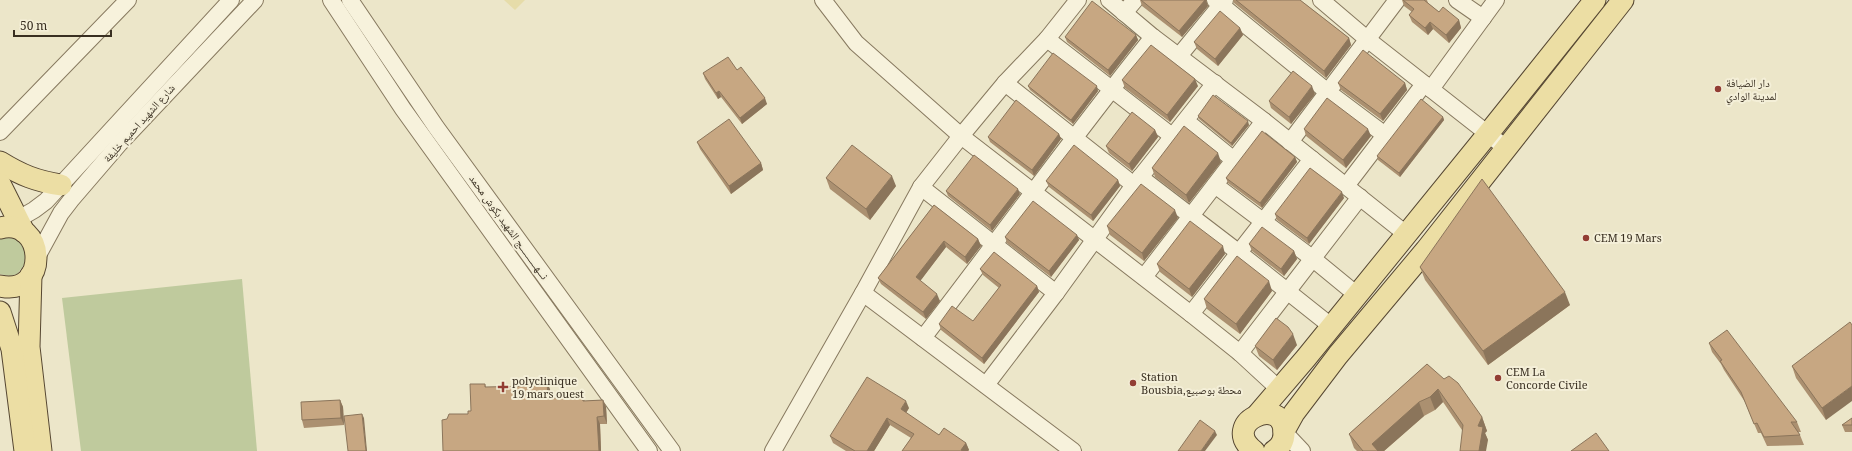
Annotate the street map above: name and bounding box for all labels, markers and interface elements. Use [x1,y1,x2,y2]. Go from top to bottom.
scale bar [14,12,111,38]
text: 50 m [20,17,47,38]
place label: دار الضيافة لمدينة الوادي [1726,75,1777,107]
street label: شارع الشهيد احميم خليفة [99,80,181,168]
marker: دار الضيافة لمدينة الوادي [1713,84,1723,94]
street label: نـــهـــــــــــج الشهيد بكوش محمد [463,171,553,285]
place label: CEM 19 Mars [1594,230,1662,249]
marker: CEM 19 Mars [1581,233,1591,243]
place label: CEM La Concorde Civile [1506,364,1588,396]
place label: Station Bousbia,محطة بوصبيع [1141,369,1242,401]
place label: polyclinique 19 mars ouest [512,373,584,405]
marker: CEM La Concorde Civile [1493,373,1503,383]
marker: Station Bousbia,محطة بوصبيع [1128,378,1138,388]
marker: polyclinique 19 mars ouest [497,381,509,393]

